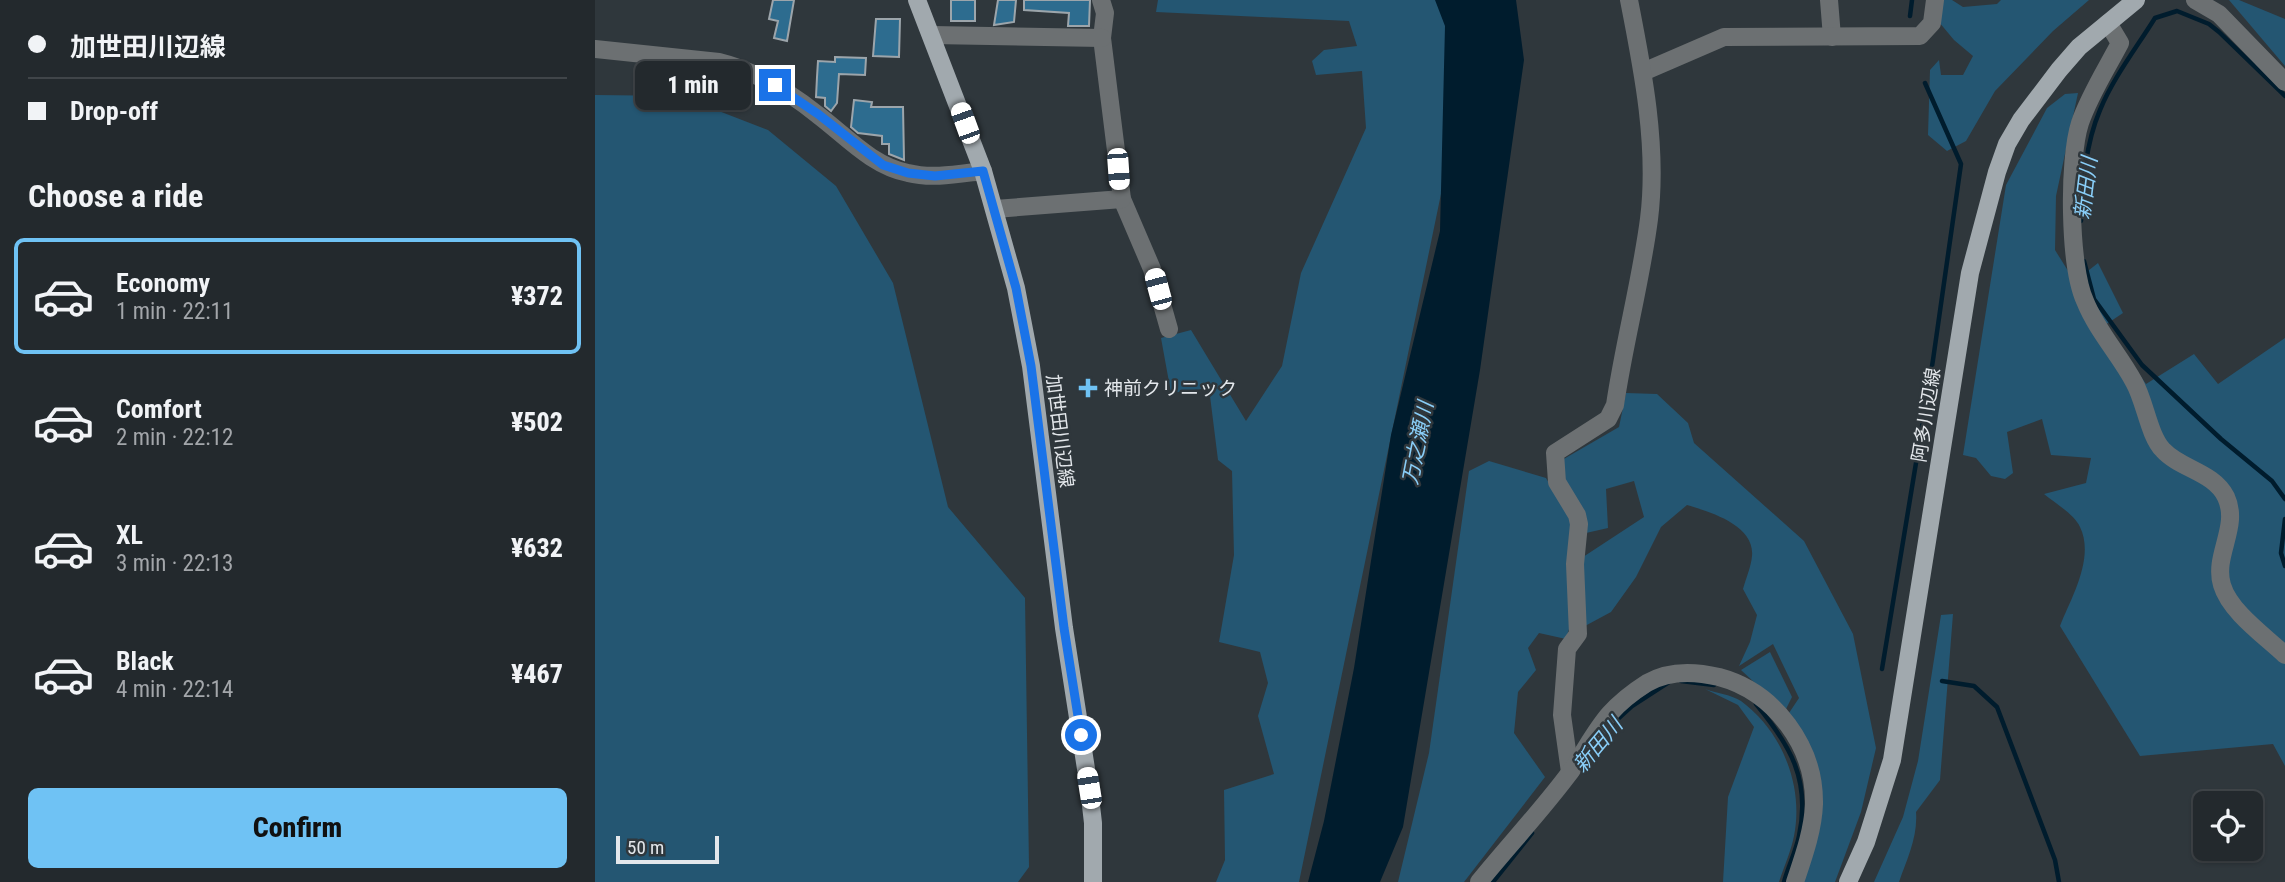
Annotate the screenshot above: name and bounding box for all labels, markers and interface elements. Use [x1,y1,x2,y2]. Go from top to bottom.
text: 加世田川辺線 [70,32,226,62]
callout: 1 min [635,60,751,110]
route end [759,69,791,101]
text: 1 min [667,72,719,99]
text: Drop-off [70,96,158,126]
car [948,100,983,146]
car [1107,147,1130,191]
water label: 新田川 [2070,153,2102,221]
text: Choose a ride [28,177,203,215]
icon: car [32,265,95,328]
car [1143,266,1174,312]
text: Economy [116,268,210,298]
text: ¥372 [511,281,563,311]
text: 1 min · 22:11 [116,298,233,325]
street label: 阿多川辺線 [1907,366,1945,464]
street label: 加世田川辺線 [1042,373,1078,489]
place label: 神前クリニック [1104,377,1237,400]
marker: 神前クリニック [1078,378,1098,398]
icon: car [32,391,95,454]
text: Comfort [116,394,202,424]
water label: 万之瀬川 [1398,398,1438,487]
text: ¥502 [511,407,563,437]
text: 2 min · 22:12 [116,424,233,451]
icon: car [32,517,95,580]
text: XL [116,520,143,550]
text: ¥632 [511,533,563,563]
text: 3 min · 22:13 [116,550,233,577]
icon: car [32,643,95,706]
text: Black [116,646,174,676]
text: ¥467 [511,659,563,689]
text: 4 min · 22:14 [116,676,233,703]
water label: 新田川 [1569,712,1629,777]
route start [1065,719,1097,751]
car [1076,766,1103,810]
button: Confirm [28,788,567,868]
map controls [2193,791,2263,861]
button: locate [2193,791,2263,861]
scale bar [616,833,719,865]
text: 50 m [627,836,664,859]

